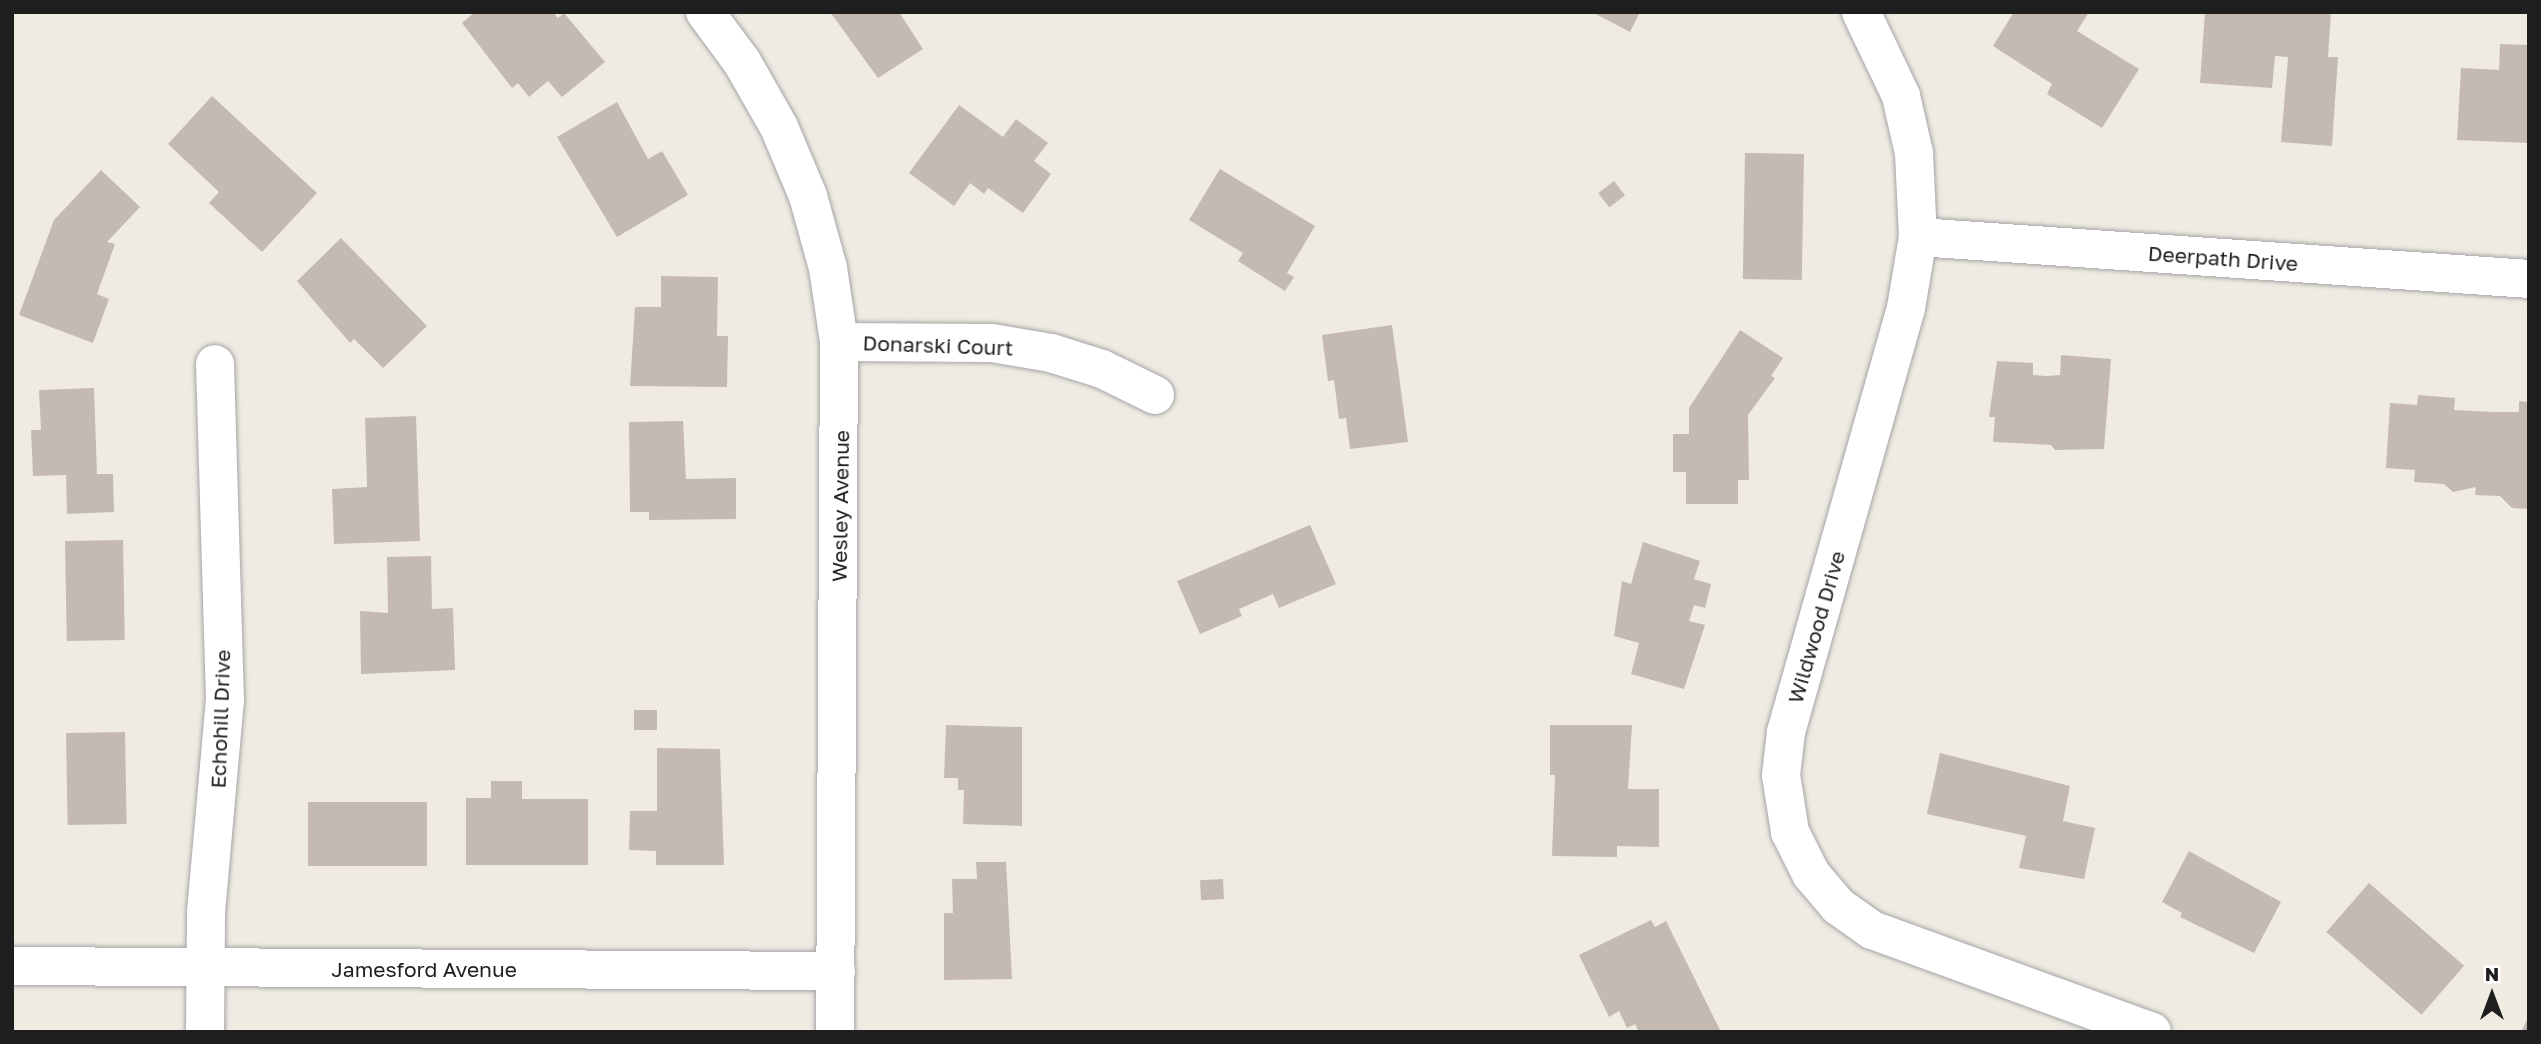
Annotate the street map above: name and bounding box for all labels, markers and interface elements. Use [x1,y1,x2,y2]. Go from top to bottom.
street label: Deerpath Drive [2147,240,2299,276]
street label: Donarski Court [862,330,1014,360]
street label: Wesley Avenue [826,430,854,582]
street label: Wildwood Drive [1782,548,1850,706]
street label: Echohill Drive [205,649,235,789]
street label: Jamesford Avenue [331,956,517,982]
north arrow [2457,960,2527,1030]
text: N [2485,962,2499,985]

